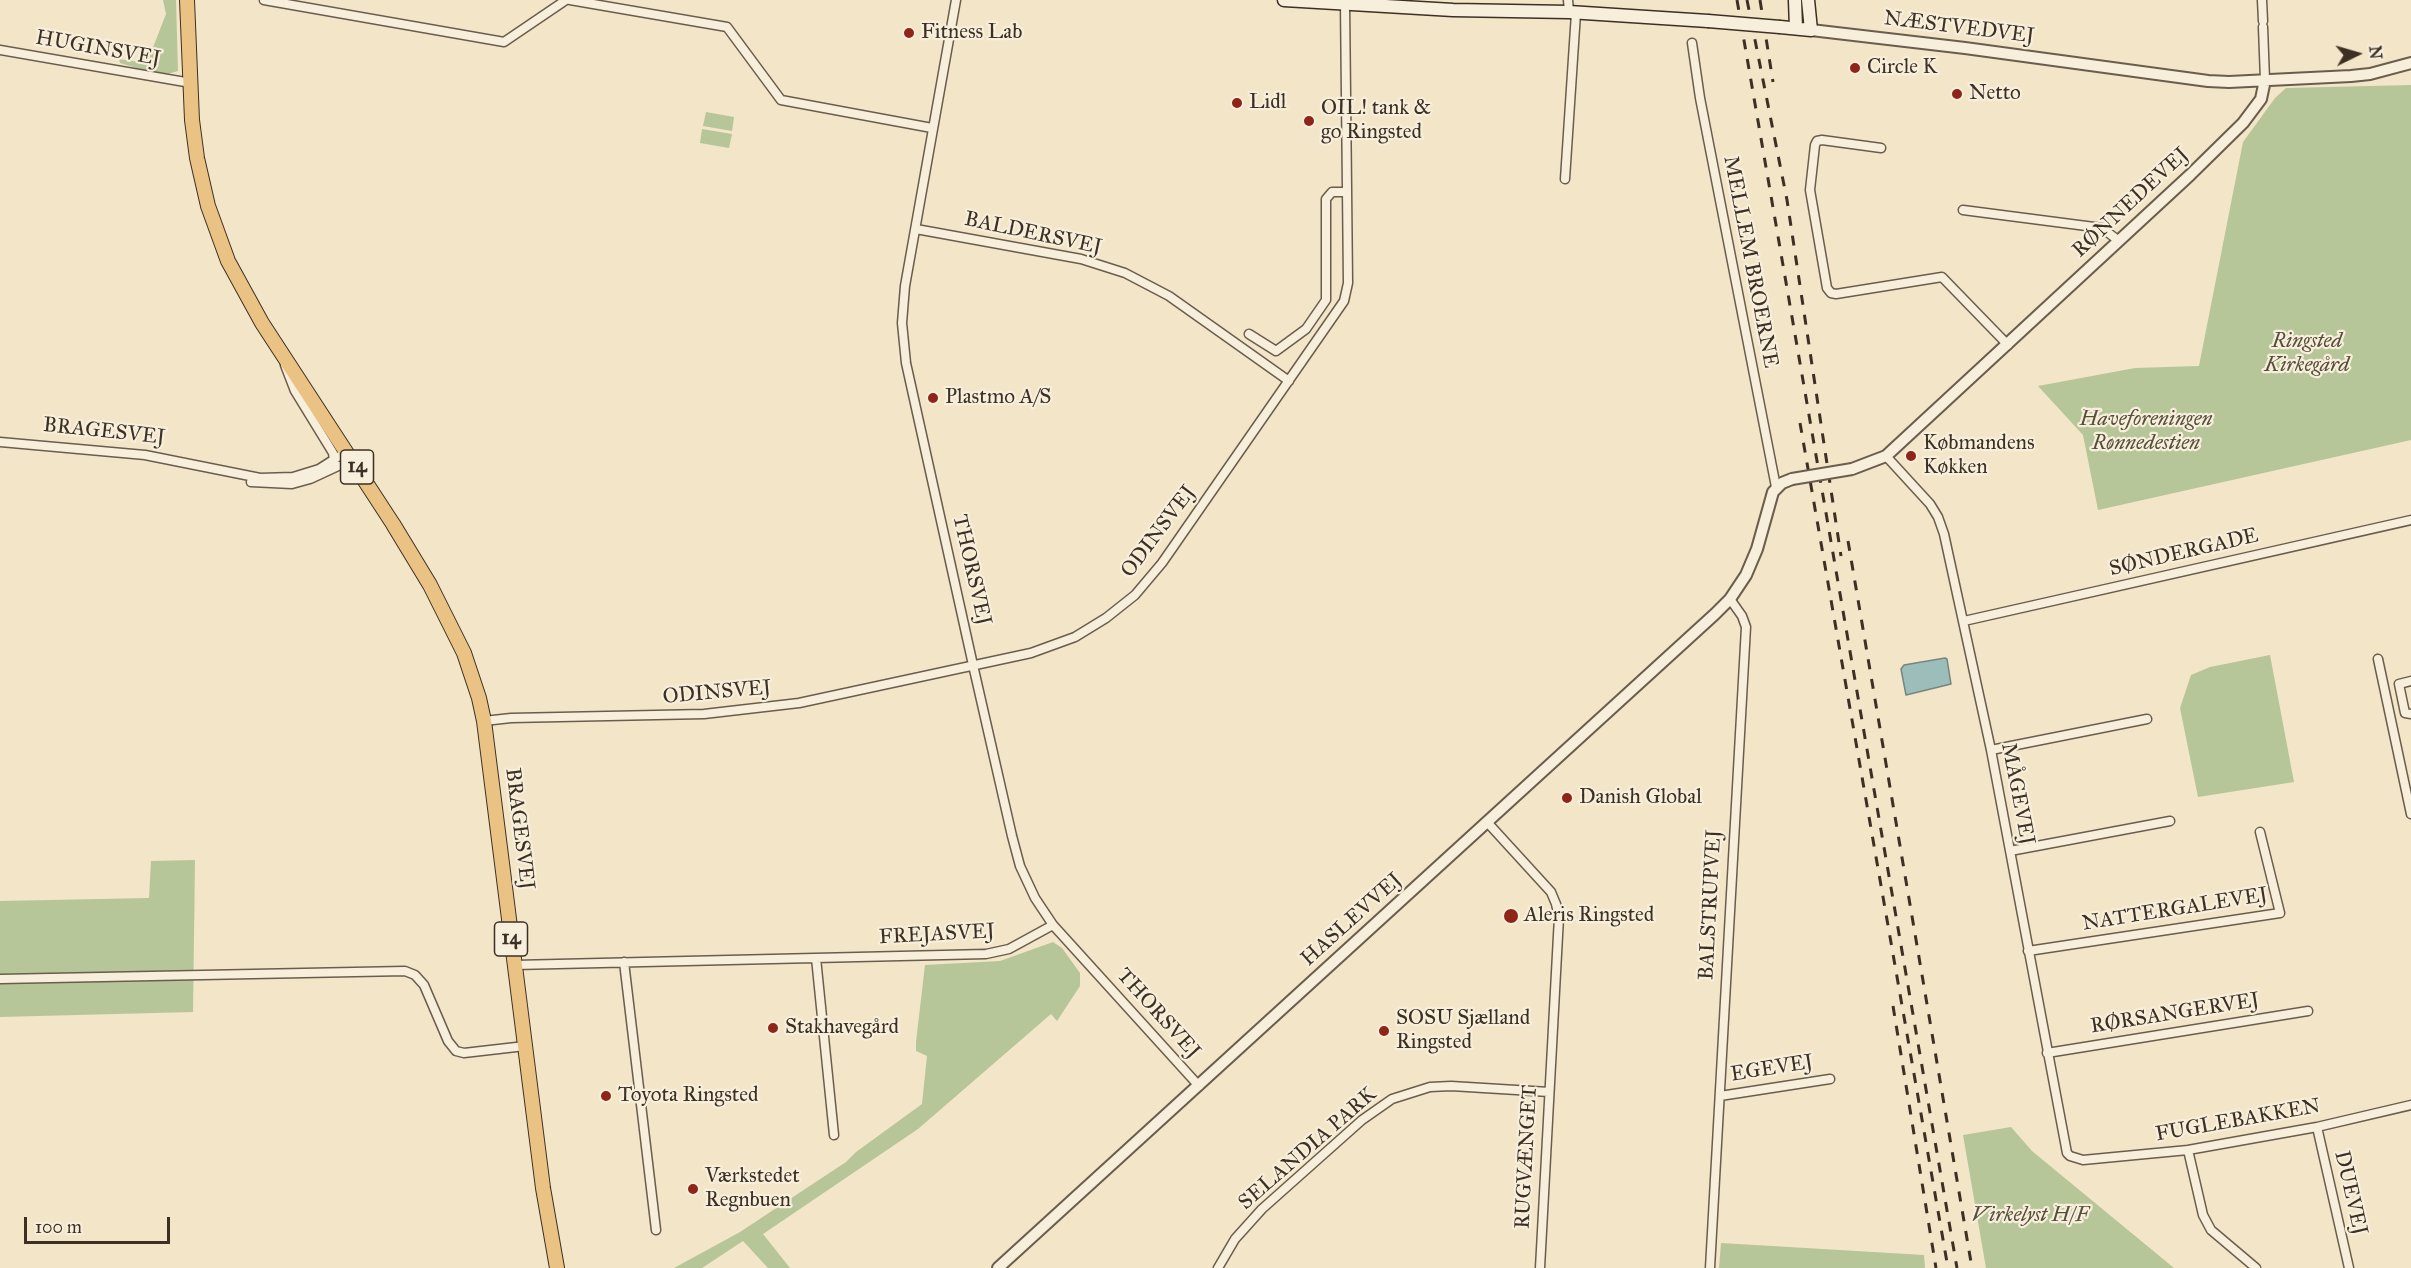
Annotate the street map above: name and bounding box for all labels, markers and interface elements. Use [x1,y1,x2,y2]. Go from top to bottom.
street label: NÆSTVEDVEJ [1882,6,2036,50]
place label: Fitness Lab [921,20,1022,46]
north arrow [2327,24,2387,84]
street label: HUGINSVEJ [33,26,163,72]
marker: Fitness Lab [902,26,916,40]
text: N [2365,45,2385,60]
place label: Circle K [1867,55,1938,81]
marker: Circle K [1848,61,1862,75]
place label: Netto [1969,81,2021,107]
marker: Netto [1950,87,1964,101]
place label: Lidl [1249,90,1286,116]
marker: Lidl [1230,96,1244,110]
place label: OIL! tank & go Ringsted [1321,96,1431,146]
marker: OIL! tank & go Ringsted [1302,114,1316,128]
street label: RØNNEDEVEJ [2068,143,2194,263]
street label: MELLEM BROERNE [1717,154,1783,370]
street label: BALDERSVEJ [962,207,1104,261]
park label: Ringsted Kirkegård [2265,329,2349,379]
place label: Plastmo A/S [945,385,1051,411]
marker: Plastmo A/S [926,391,940,405]
park label: Haveforeningen Rønnedestien [2079,407,2213,457]
street label: BRAGESVEJ [42,413,166,451]
place label: Købmandens Køkken [1923,431,2035,481]
marker: Købmandens Køkken [1904,449,1918,463]
road number: 14 [340,450,374,484]
street label: ODINSVEJ [1116,481,1202,583]
street label: THORSVEJ [946,512,996,628]
street label: SØNDERGADE [2107,524,2261,582]
street label: ODINSVEJ [662,676,772,710]
street label: MÅGEVEJ [1995,741,2039,847]
street label: BRAGESVEJ [499,767,539,891]
place label: Danish Global [1579,785,1702,811]
marker: Danish Global [1560,791,1574,805]
street label: BALSTRUPVEJ [1694,829,1728,981]
street label: HASLEVVEJ [1296,868,1408,972]
street label: NATTERGALEVEJ [2080,883,2270,937]
place label: Aleris Ringsted [1524,903,1654,929]
marker: Aleris Ringsted [1502,907,1520,925]
street label: FREJASVEJ [878,919,996,951]
road number: 14 [494,922,528,956]
street label: THORSVEJ [1111,964,1205,1064]
street label: RØRSANGERVEJ [2089,988,2261,1040]
place label: SOSU Sjælland Ringsted [1396,1006,1530,1056]
place label: Stakhavegård [785,1015,899,1041]
marker: Stakhavegård [766,1021,780,1035]
marker: SOSU Sjælland Ringsted [1377,1024,1391,1038]
street label: EGEVEJ [1729,1050,1815,1088]
street label: SELANDIA PARK [1234,1082,1382,1216]
place label: Toyota Ringsted [618,1083,759,1109]
street label: RUGVÆNGET [1511,1084,1543,1230]
marker: Toyota Ringsted [599,1089,613,1103]
street label: FUGLEBAKKEN [2154,1094,2322,1148]
street label: DUEVEJ [2328,1148,2372,1238]
place label: Værkstedet Regnbuen [705,1164,800,1214]
marker: Værkstedet Regnbuen [686,1182,700,1196]
park label: Virkelyst H/F [1972,1203,2088,1229]
scale bar [27,1205,172,1243]
text: 100 m [35,1216,82,1238]

